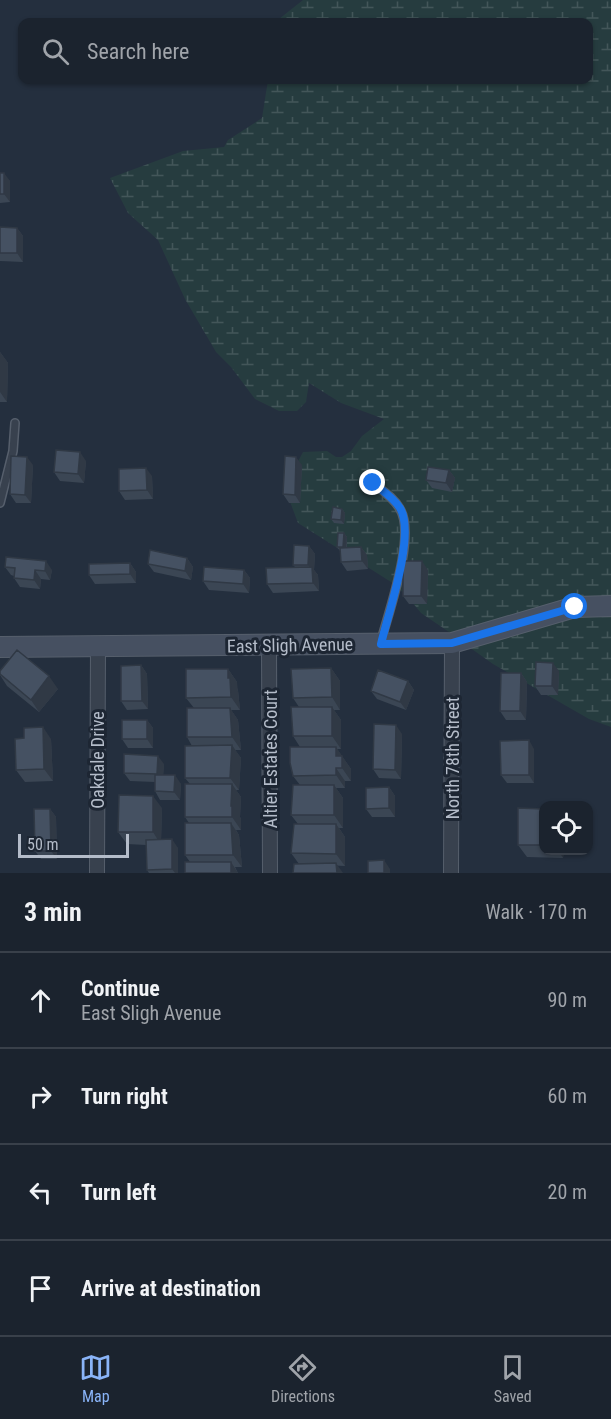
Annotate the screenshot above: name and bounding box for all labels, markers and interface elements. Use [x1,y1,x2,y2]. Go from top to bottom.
search box [18,18,593,84]
icon: search [39,35,72,68]
text: Search here [87,39,189,64]
route end [359,469,385,495]
route start [561,593,587,619]
street label: East Sligh Avenue [227,633,353,657]
street label: Altier Estates Court [260,690,281,828]
street label: North 78th Street [442,697,463,819]
street label: Oakdale Drive [87,711,108,809]
map controls [539,801,593,855]
button: locate [539,801,593,855]
scale bar [18,831,129,858]
text: 50 m [27,835,59,854]
text: 3 min [24,897,82,927]
text: Walk · 170 m [486,900,587,924]
text: Continue [81,976,160,1001]
icon: ahead [24,984,57,1017]
text: 90 m [548,988,587,1012]
text: East Sligh Avenue [81,1001,221,1025]
icon: right [24,1080,57,1113]
text: Turn right [81,1084,168,1109]
text: 60 m [548,1084,587,1108]
icon: left [24,1176,57,1209]
text: Turn left [81,1180,156,1205]
text: 20 m [548,1180,587,1204]
icon: arrive [24,1272,57,1305]
text: Arrive at destination [81,1276,261,1301]
tab: Map [79,1351,112,1406]
tab: Directions [271,1351,335,1406]
tab: Saved [494,1351,532,1406]

